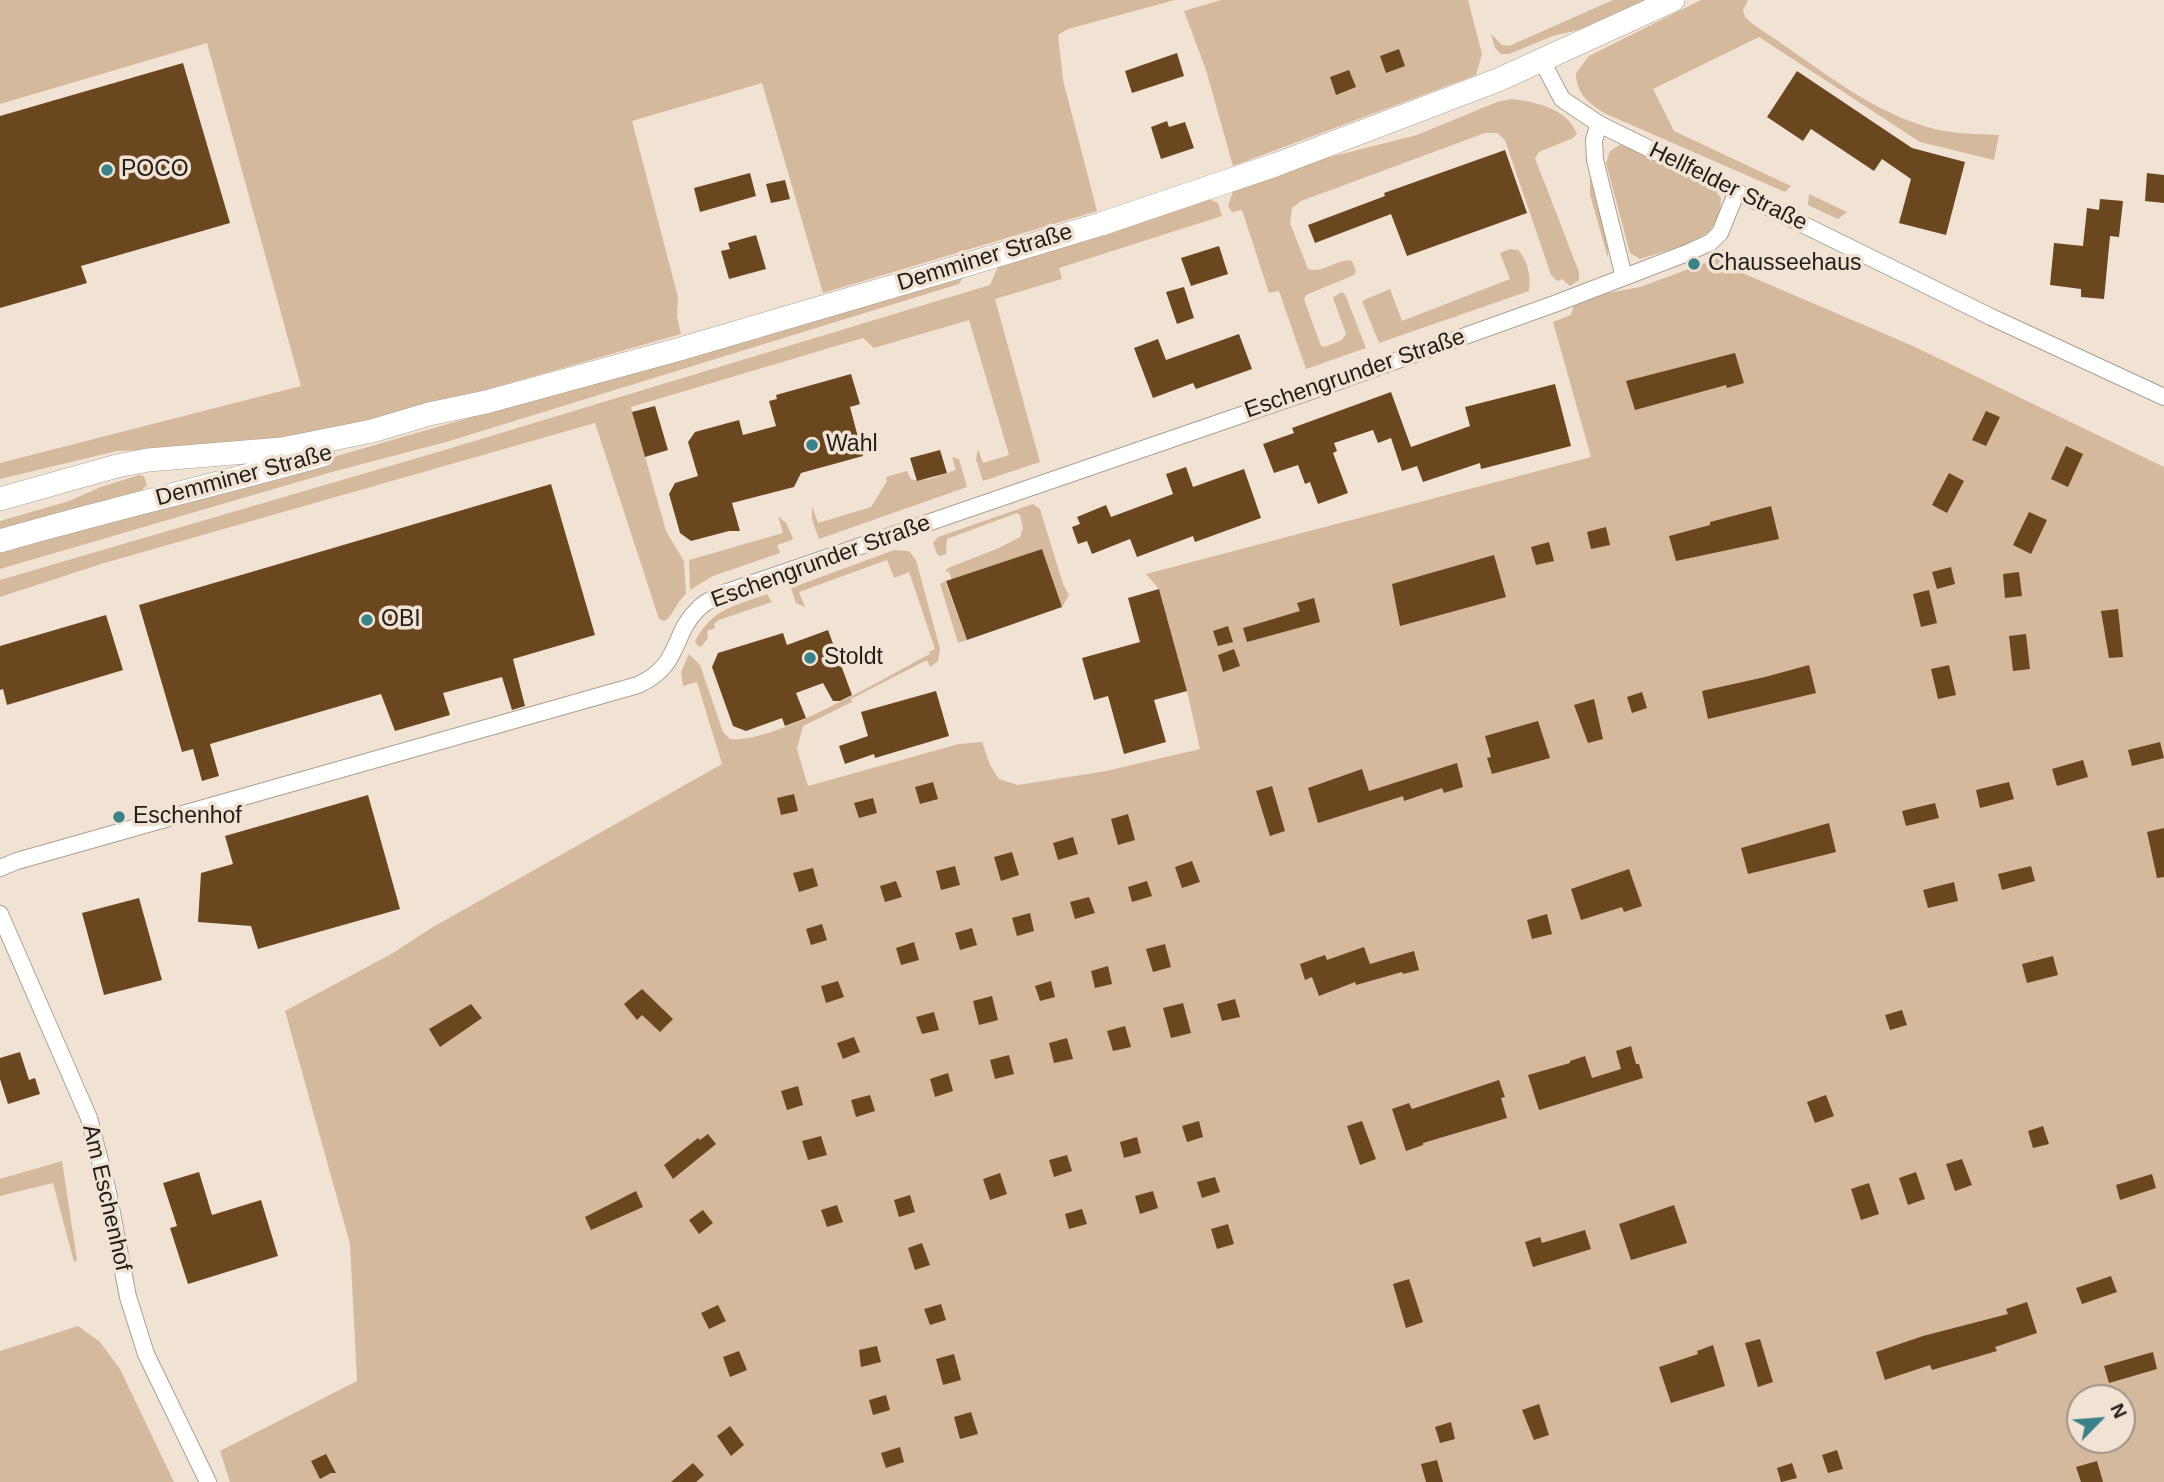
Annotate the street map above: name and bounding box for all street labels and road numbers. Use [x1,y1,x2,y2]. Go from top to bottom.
street label: Hellfelder Straße [1644,137,1812,237]
street label: Demminer Straße [894,218,1076,298]
street label: Eschengrunder Straße [1241,323,1469,425]
street label: Demminer Straße [153,439,335,513]
street label: Eschengrunder Straße [708,509,934,615]
street label: Am Eschenhof [76,1122,136,1274]

